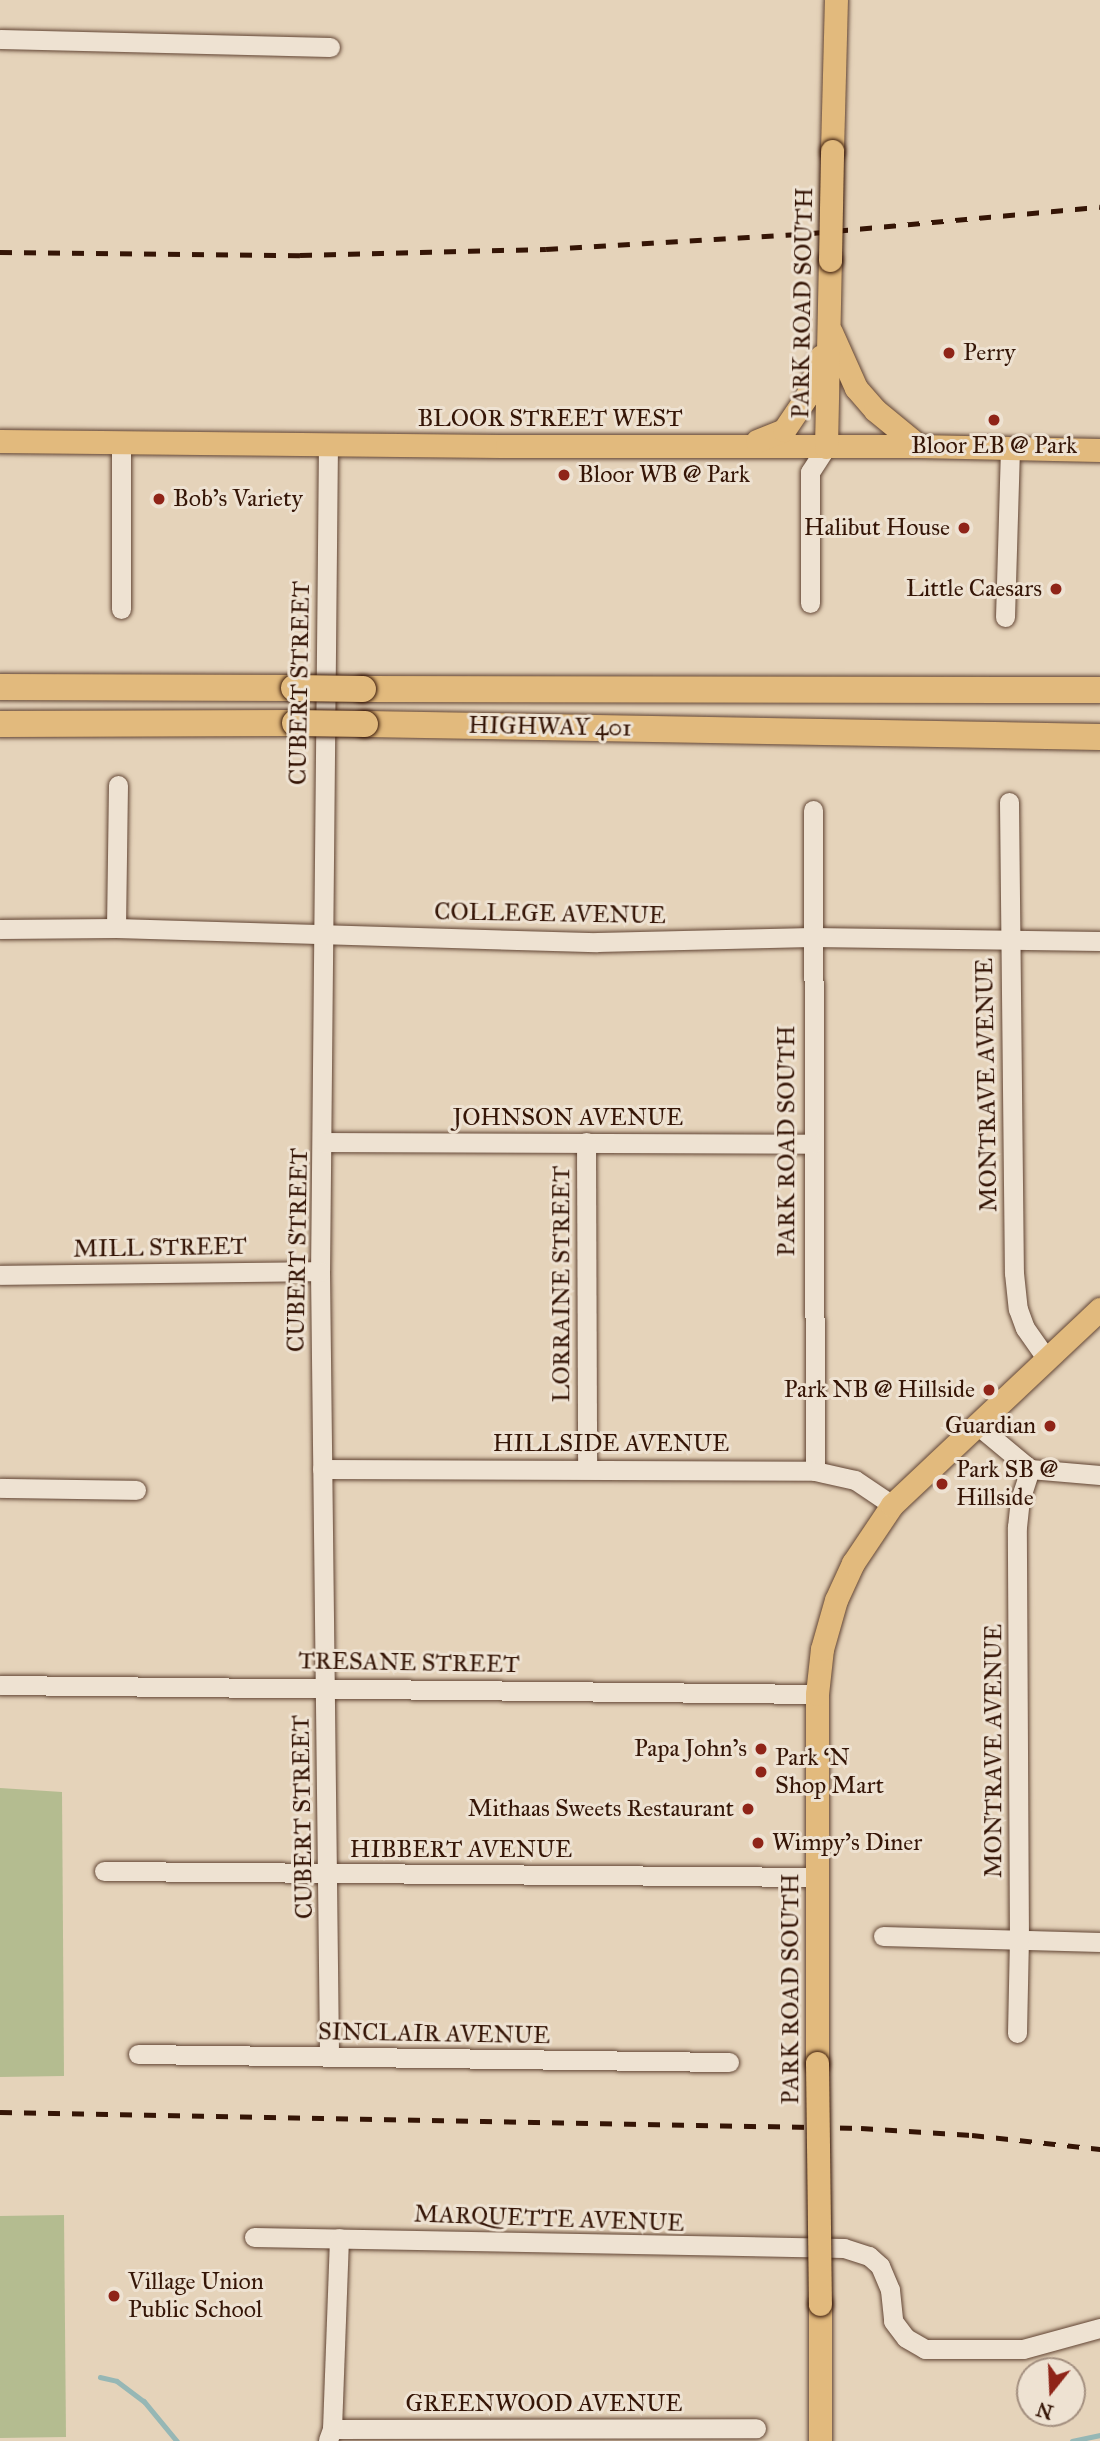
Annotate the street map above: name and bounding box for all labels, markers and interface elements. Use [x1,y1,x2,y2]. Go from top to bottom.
street label: PARK ROAD SOUTH [787,187,819,419]
place label: Perry [963,339,1015,367]
marker: Perry [941,345,957,361]
street label: BLOOR STREET WEST [417,405,683,433]
marker: Bloor EB @ Park [986,412,1002,428]
place label: Bloor EB @ Park [911,432,1077,460]
place label: Bloor WB @ Park [578,461,750,489]
marker: Bloor WB @ Park [556,467,572,483]
place label: Bob's Variety [173,485,303,513]
marker: Bob's Variety [151,491,167,507]
place label: Halibut House [804,514,950,542]
marker: Halibut House [956,520,972,536]
place label: Little Caesars [906,575,1042,603]
street label: CUBERT STREET [284,581,316,785]
marker: Little Caesars [1048,581,1064,597]
street label: HIGHWAY 401 [468,711,632,743]
street label: COLLEGE AVENUE [434,898,666,930]
street label: MONTRAVE AVENUE [970,958,1004,1212]
street label: PARK ROAD SOUTH [773,1025,801,1257]
street label: JOHNSON AVENUE [453,1104,683,1132]
street label: CUBERT STREET [282,1148,314,1352]
street label: LORRAINE STREET [548,1166,576,1402]
street label: MILL STREET [73,1232,247,1264]
place label: Park NB @ Hillside [784,1376,975,1404]
marker: Park NB @ Hillside [981,1382,997,1398]
place label: Guardian [945,1412,1036,1440]
marker: Guardian [1042,1418,1058,1434]
street label: HILLSIDE AVENUE [493,1430,729,1458]
place label: Park SB @ Hillside [956,1456,1058,1512]
marker: Park SB @ Hillside [934,1476,950,1492]
street label: MONTRAVE AVENUE [980,1624,1008,1878]
street label: TRESANE STREET [298,1647,520,1679]
street label: CUBERT STREET [287,1715,319,1919]
place label: Papa John's [634,1735,747,1763]
marker: Papa John's [753,1741,769,1757]
place label: Park ‘N Shop Mart [775,1744,884,1800]
marker: Park ‘N Shop Mart [753,1764,769,1780]
place label: Mithaas Sweets Restaurant [468,1795,734,1823]
marker: Mithaas Sweets Restaurant [740,1801,756,1817]
place label: Wimpy's Diner [772,1829,922,1857]
marker: Wimpy's Diner [750,1835,766,1851]
street label: HIBBERT AVENUE [350,1836,572,1864]
street label: PARK ROAD SOUTH [777,1873,805,2105]
street label: SINCLAIR AVENUE [318,2018,550,2050]
street label: MARQUETTE AVENUE [413,2200,685,2238]
place label: Village Union Public School [128,2268,264,2324]
marker: Village Union Public School [106,2288,122,2304]
north arrow [1016,2357,1086,2427]
street label: GREENWOOD AVENUE [406,2390,682,2418]
text: N [1034,2397,1056,2424]

